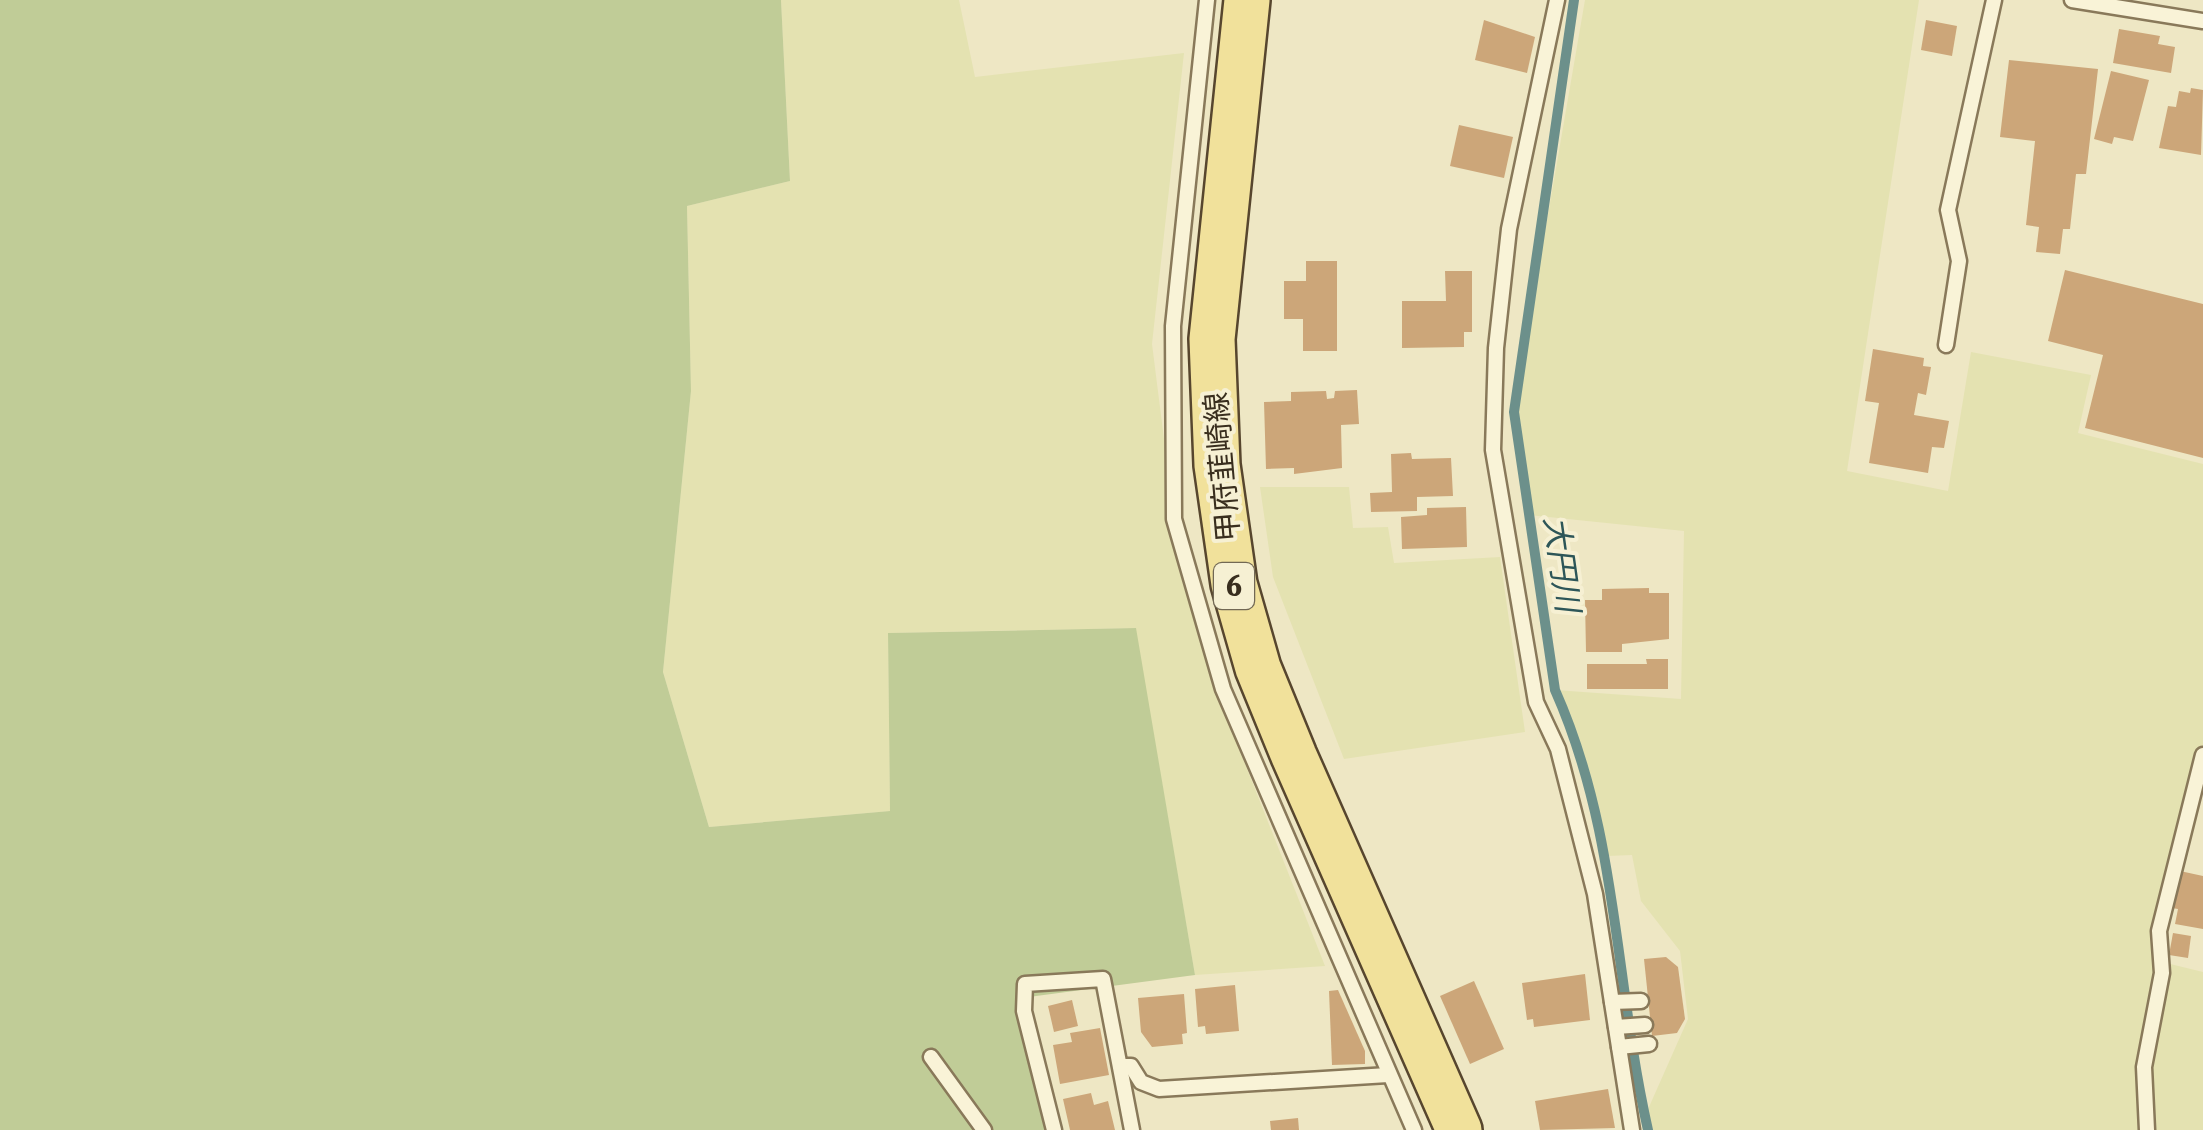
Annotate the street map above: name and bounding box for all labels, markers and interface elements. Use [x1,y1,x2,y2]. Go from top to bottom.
street label: 甲府韮崎線 [1198,391,1246,543]
water label: 大円川 [1537,514,1588,617]
road number: 6 [1214,563,1254,609]

